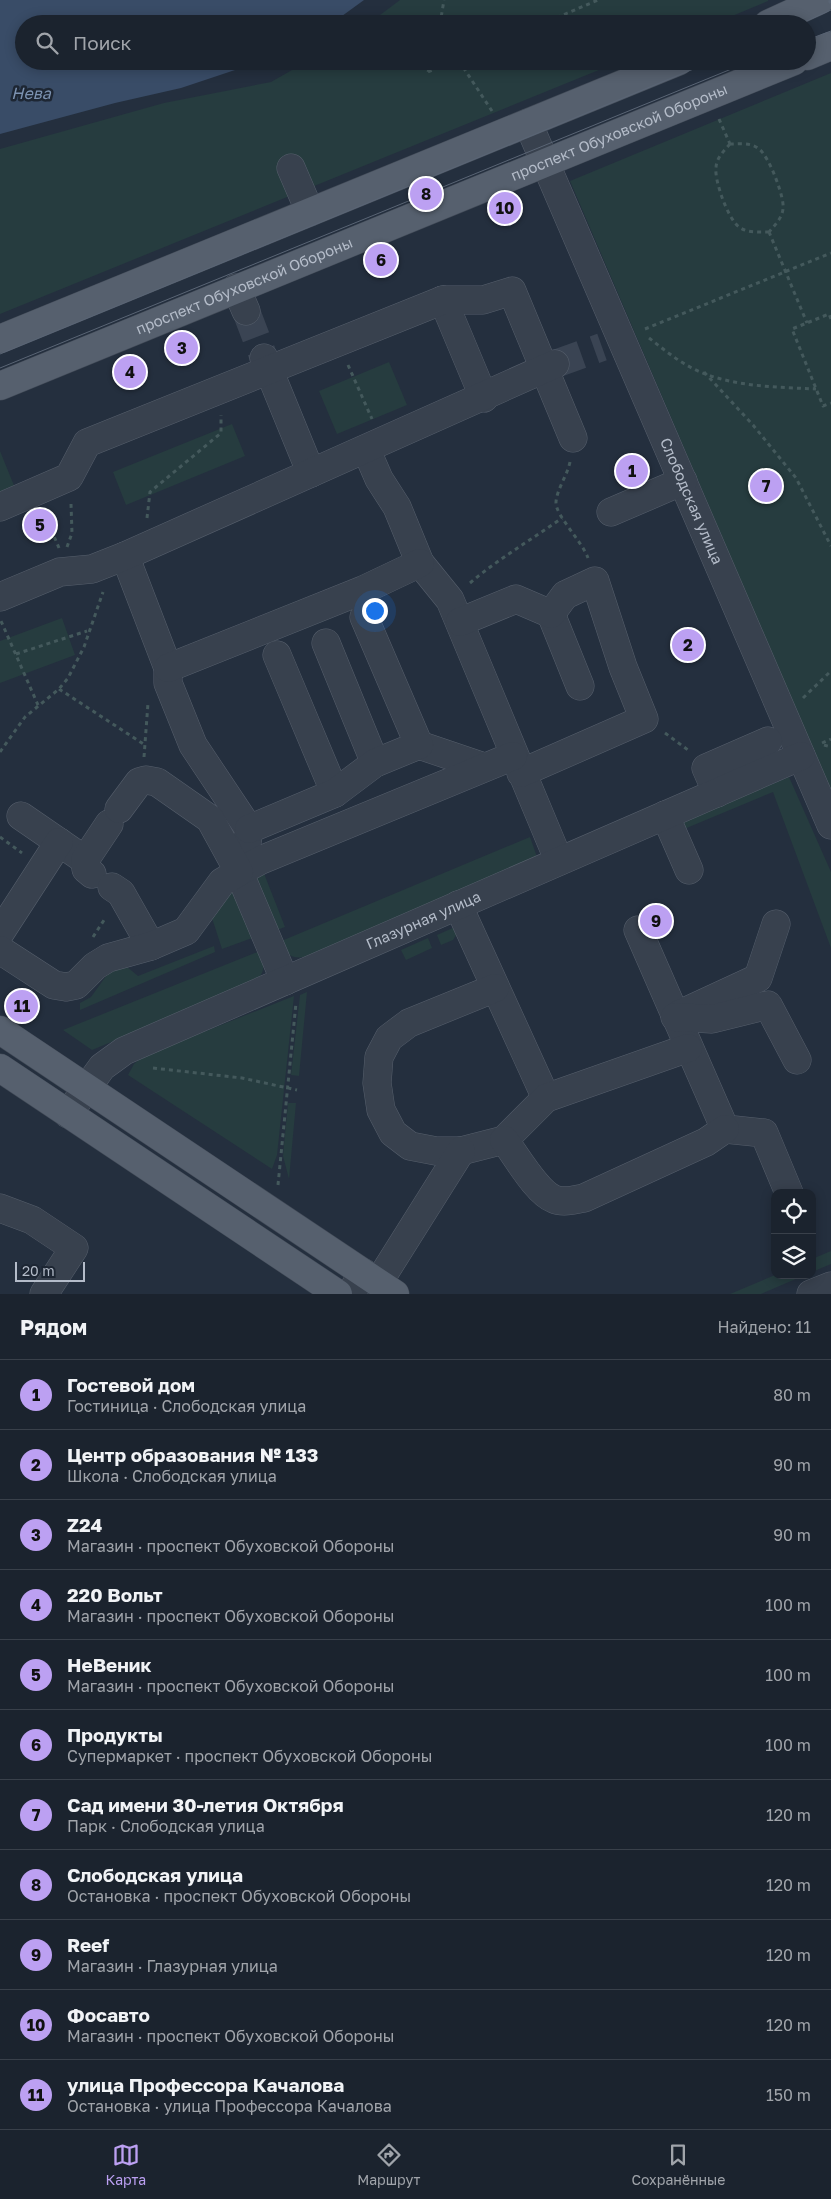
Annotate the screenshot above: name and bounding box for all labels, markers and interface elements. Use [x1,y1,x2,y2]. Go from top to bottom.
search box [15,15,816,70]
icon: search [33,29,61,57]
text: Поиск [73,31,132,54]
street label: проспект Обуховской Обороны [508,79,730,184]
water label: Нева [11,83,52,103]
pin: 8 [410,175,442,213]
pin: 10 [489,189,521,227]
street label: проспект Обуховской Обороны [133,233,355,337]
pin: 6 [365,241,397,279]
pin: 3 [166,329,198,367]
pin: 4 [114,353,146,391]
street label: Слободская улица [657,435,727,567]
pin: 1 [616,452,648,490]
pin: 7 [750,467,782,505]
pin: 5 [24,506,56,544]
your location [362,598,388,624]
pin: 2 [672,626,704,664]
street label: Глазурная улица [363,887,483,952]
pin: 9 [640,902,672,940]
pin: 11 [6,987,38,1025]
map controls [771,1189,816,1279]
button: locate [771,1189,816,1234]
button: layers [771,1234,816,1279]
scale bar [15,1259,85,1282]
text: 20 m [22,1262,55,1279]
text: Рядом [20,1314,87,1340]
text: Найдено: 11 [717,1317,811,1337]
text: Гостевой дом [67,1373,195,1396]
text: 1 [32,1385,40,1405]
text: 80 m [773,1385,811,1405]
text: Гостиница · Слободская улица [67,1396,306,1416]
text: Центр образования № 133 [67,1443,318,1466]
text: 2 [31,1455,41,1475]
text: 90 m [773,1455,811,1475]
text: Школа · Слободская улица [67,1466,277,1486]
text: Z24 [67,1513,102,1536]
text: 3 [31,1525,41,1545]
text: 90 m [773,1525,811,1545]
text: Магазин · проспект Обуховской Обороны [67,1536,394,1556]
text: 220 Вольт [67,1583,163,1606]
text: 4 [31,1595,41,1615]
text: 100 m [765,1595,811,1615]
text: Магазин · проспект Обуховской Обороны [67,1606,394,1626]
text: НеВеник [67,1653,151,1676]
text: 5 [31,1665,41,1685]
text: 100 m [765,1665,811,1685]
text: Магазин · проспект Обуховской Обороны [67,1676,394,1696]
text: Продукты [67,1723,163,1746]
text: 6 [31,1735,41,1755]
text: 100 m [765,1735,811,1755]
text: Супермаркет · проспект Обуховской Обороны [67,1746,432,1766]
text: Сад имени 30-летия Октября [67,1793,344,1816]
text: 7 [32,1805,40,1825]
text: 120 m [766,1805,811,1825]
text: Парк · Слободская улица [67,1816,265,1836]
text: Слободская улица [67,1863,243,1886]
text: 8 [31,1875,41,1895]
text: 120 m [766,1875,811,1895]
text: Остановка · проспект Обуховской Обороны [67,1886,411,1906]
text: Reef [67,1933,109,1956]
text: 9 [31,1945,41,1965]
text: 120 m [766,1945,811,1965]
text: Магазин · Глазурная улица [67,1956,278,1976]
text: Фосавто [67,2003,150,2026]
text: 10 [27,2015,45,2035]
text: 120 m [766,2015,811,2035]
text: Магазин · проспект Обуховской Обороны [67,2026,394,2046]
text: улица Профессора Качалова [67,2073,344,2096]
text: 11 [28,2085,44,2105]
text: 150 m [766,2085,811,2105]
text: Остановка · улица Профессора Качалова [67,2096,392,2116]
tab: Карта [106,2141,146,2188]
tab: Маршрут [357,2141,420,2188]
tab: Сохранённые [631,2141,725,2188]

